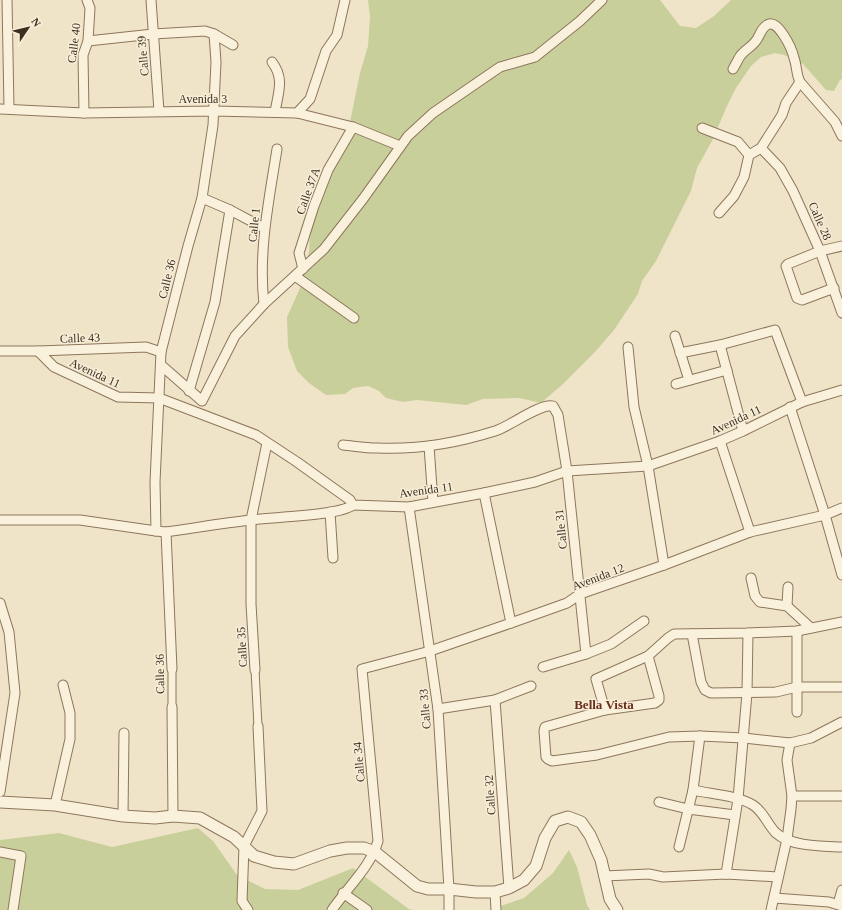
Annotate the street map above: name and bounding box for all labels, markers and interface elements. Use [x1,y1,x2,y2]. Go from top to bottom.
north arrow [8,8,48,48]
text: N [29,16,43,29]
street label: Calle 40 [65,22,83,64]
street label: Calle 39 [134,35,152,77]
street label: Avenida 3 [179,92,227,106]
street label: Calle 37A [293,165,323,216]
street label: Calle 28 [805,200,835,242]
street label: Calle 1 [245,207,263,243]
street label: Calle 36 [155,258,179,300]
street label: Calle 43 [60,330,100,346]
street label: Avenida 11 [67,355,123,391]
street label: Avenida 11 [708,402,764,438]
street label: Avenida 11 [398,479,454,501]
street label: Calle 31 [552,508,570,550]
street label: Avenida 12 [570,561,626,593]
street label: Calle 35 [234,626,250,668]
street label: Calle 36 [153,654,167,694]
street label: Calle 33 [416,688,434,730]
district label: Bella Vista [574,697,634,712]
street label: Calle 34 [350,741,368,783]
street label: Calle 32 [482,774,498,816]

